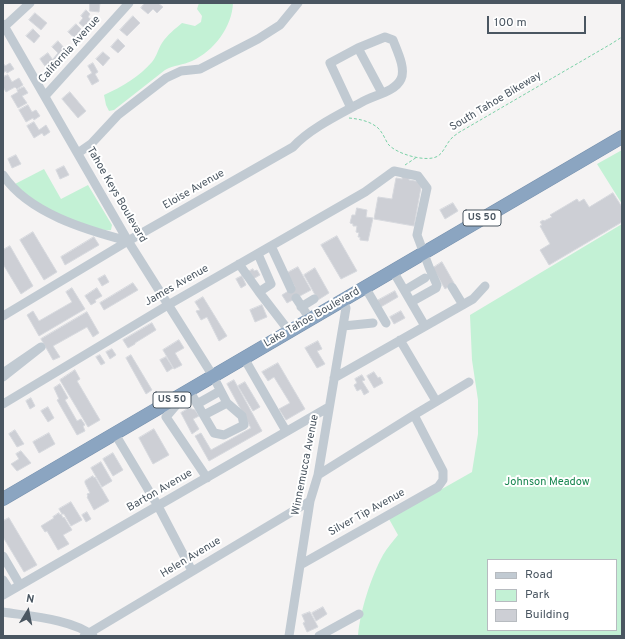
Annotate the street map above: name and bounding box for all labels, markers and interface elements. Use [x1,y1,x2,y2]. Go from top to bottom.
scale bar [489,8,588,34]
street label: California Avenue [36,13,104,87]
text: 100 m [494,15,527,31]
street label: South Tahoe Bikeway [448,69,544,135]
street label: Tahoe Keys Boulevard [83,145,149,245]
street label: Eloise Avenue [161,167,227,213]
road number: US 50 [463,210,501,226]
street label: James Avenue [143,262,211,310]
street label: Lake Tahoe Boulevard [262,285,362,351]
road number: US 50 [153,392,191,408]
street label: Winnemucca Avenue [290,414,322,516]
street label: Barton Avenue [125,467,195,515]
park label: Johnson Meadow [504,476,590,490]
street label: Silver Tip Avenue [326,486,408,540]
street label: Helen Avenue [158,535,224,581]
legend [487,559,617,631]
text: Road [525,567,553,583]
text: Park [525,587,550,603]
north arrow [8,591,48,631]
text: N [25,592,35,607]
text: Building [525,607,569,623]

